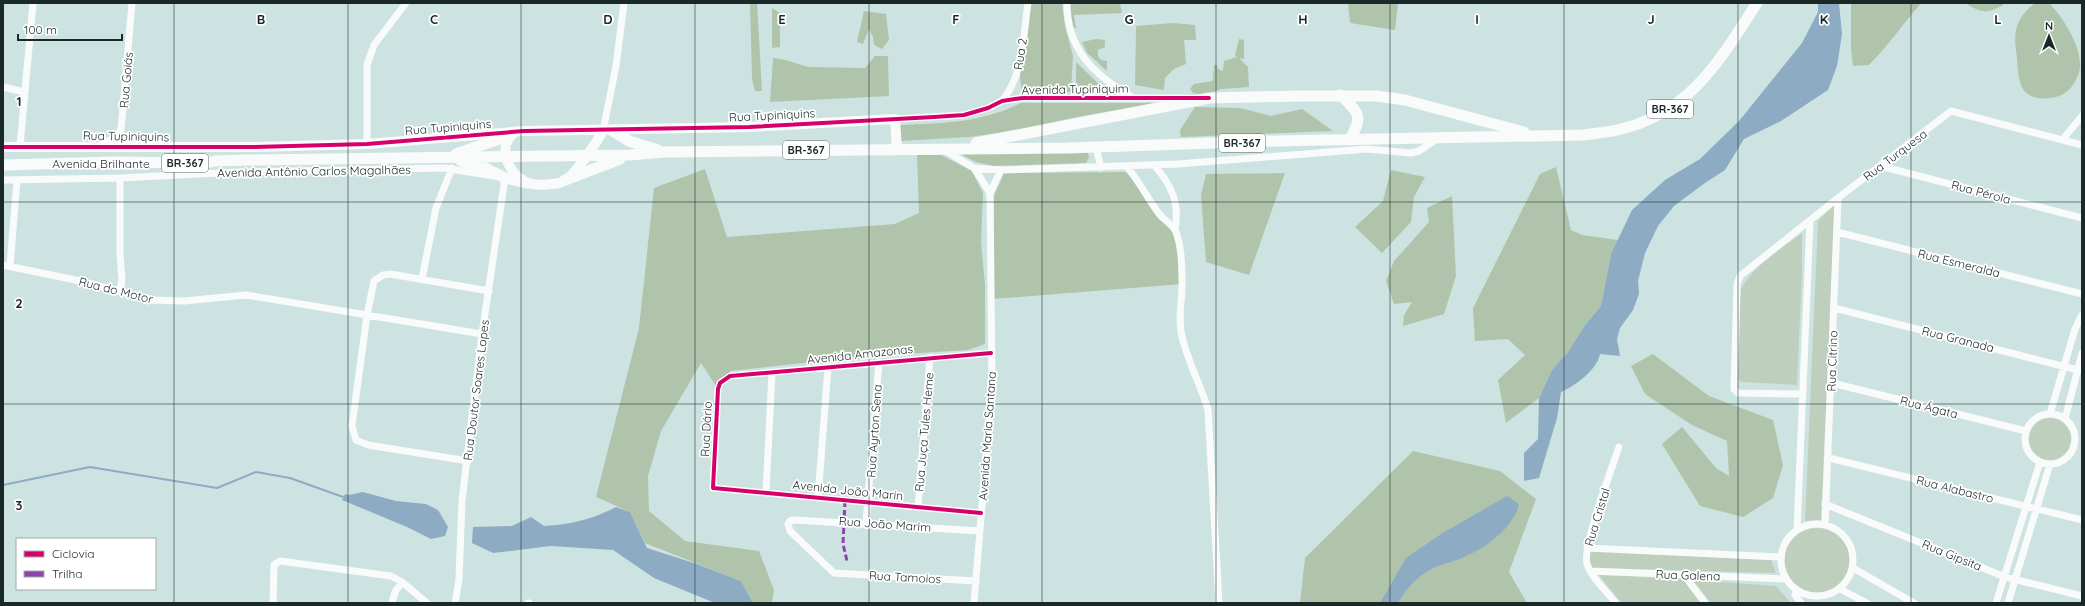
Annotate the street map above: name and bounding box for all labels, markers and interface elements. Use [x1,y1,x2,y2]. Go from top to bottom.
text: B [257,11,265,27]
text: C [430,11,438,27]
text: D [603,11,613,27]
text: E [778,11,786,27]
text: F [952,11,960,27]
text: G [1124,11,1134,27]
text: H [1298,11,1308,27]
text: I [1475,11,1479,27]
text: J [1647,11,1655,27]
text: K [1820,11,1829,27]
text: L [1994,11,2002,27]
scale bar [18,16,122,42]
north arrow [2029,16,2069,56]
text: N [2045,19,2053,33]
text: 100 m [24,22,57,37]
street label: Rua 2 [1010,37,1030,71]
street label: Rua Goiás [116,51,136,109]
street label: Avenida Tupiniquim [1021,81,1129,97]
text: 1 [16,93,22,109]
road number: BR-367 [1647,100,1693,118]
street label: Rua Tupiniquins [728,105,816,125]
street label: Rua Tupiniquins [404,116,492,138]
street label: Rua Turquesa [1860,126,1930,184]
street label: Rua Tupiniquins [83,128,170,144]
road number: BR-367 [1219,134,1265,152]
road number: BR-367 [783,141,829,159]
road number: BR-367 [162,154,208,172]
street label: Avenida Brilhante [52,156,150,171]
street label: Avenida Antônio Carlos Magalhães [217,162,411,180]
street label: Rua Pérola [1950,177,2012,207]
street label: Rua Esmeralda [1916,246,2002,280]
street label: Rua do Motor [77,274,155,307]
text: 2 [15,295,23,311]
street label: Rua Doutor Soares Lopes [460,318,492,461]
street label: Rua Granada [1920,323,1996,355]
street label: Rua Citrino [1823,330,1841,392]
street label: Avenida Amazonas [806,341,914,367]
street label: Rua Juça Tules Heme [911,371,937,492]
street label: Avenida Maria Santana [975,371,999,501]
street label: Rua Ayrton Sena [863,384,885,478]
street label: Rua Ágata [1899,393,1959,421]
street label: Rua Dário [697,401,715,457]
street label: Rua Alabastro [1915,472,1995,506]
street label: Avenida João Marin [792,477,904,503]
street label: Rua Cristal [1581,486,1613,548]
text: 3 [16,497,23,513]
street label: Rua João Marim [838,513,932,535]
street label: Rua Gipsita [1920,536,1984,574]
legend [16,538,156,590]
text: Ciclovia [52,546,95,561]
text: Trilha [52,566,83,581]
street label: Rua Galena [1655,566,1721,584]
street label: Rua Tamoios [869,568,942,586]

